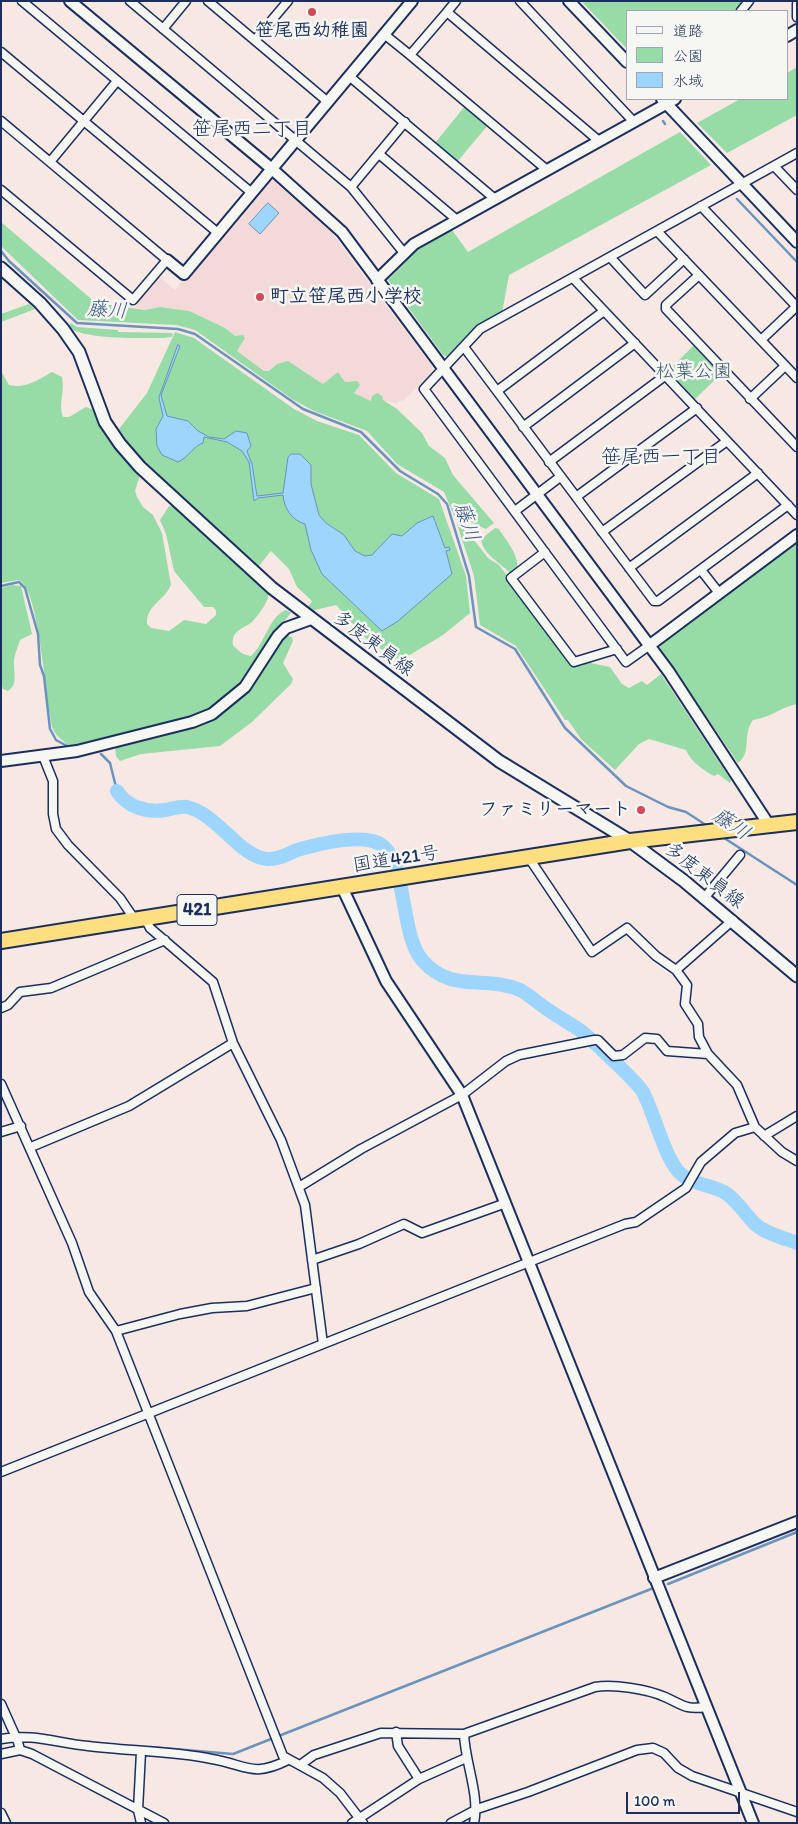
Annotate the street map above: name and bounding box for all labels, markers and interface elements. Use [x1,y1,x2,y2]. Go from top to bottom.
marker: 笹尾西幼稚園 [306,6,318,18]
legend [626,10,788,100]
place label: 笹尾西幼稚園 [255,20,369,42]
text: 道路 [673,22,703,40]
text: 公園 [673,47,703,65]
text: 水域 [673,72,703,90]
district label: 笹尾西二丁目 [192,118,312,142]
place label: 町立笹尾西小学校 [270,286,422,308]
marker: 町立笹尾西小学校 [254,291,266,303]
water label: 藤川 [86,298,128,324]
park label: 松葉公園 [656,361,732,383]
district label: 笹尾西一丁目 [601,446,721,470]
water label: 藤川 [448,499,484,545]
street label: 多度東員線 [328,606,418,682]
place label: ファミリーマート [479,799,631,821]
marker: ファミリーマート [635,804,647,816]
water label: 藤川 [708,804,754,846]
street label: 多度東員線 [660,838,748,914]
street label: 国道421号 [351,842,441,878]
road number: 421 [177,894,217,926]
scale bar [628,1782,742,1814]
text: 100 m [634,1792,675,1810]

